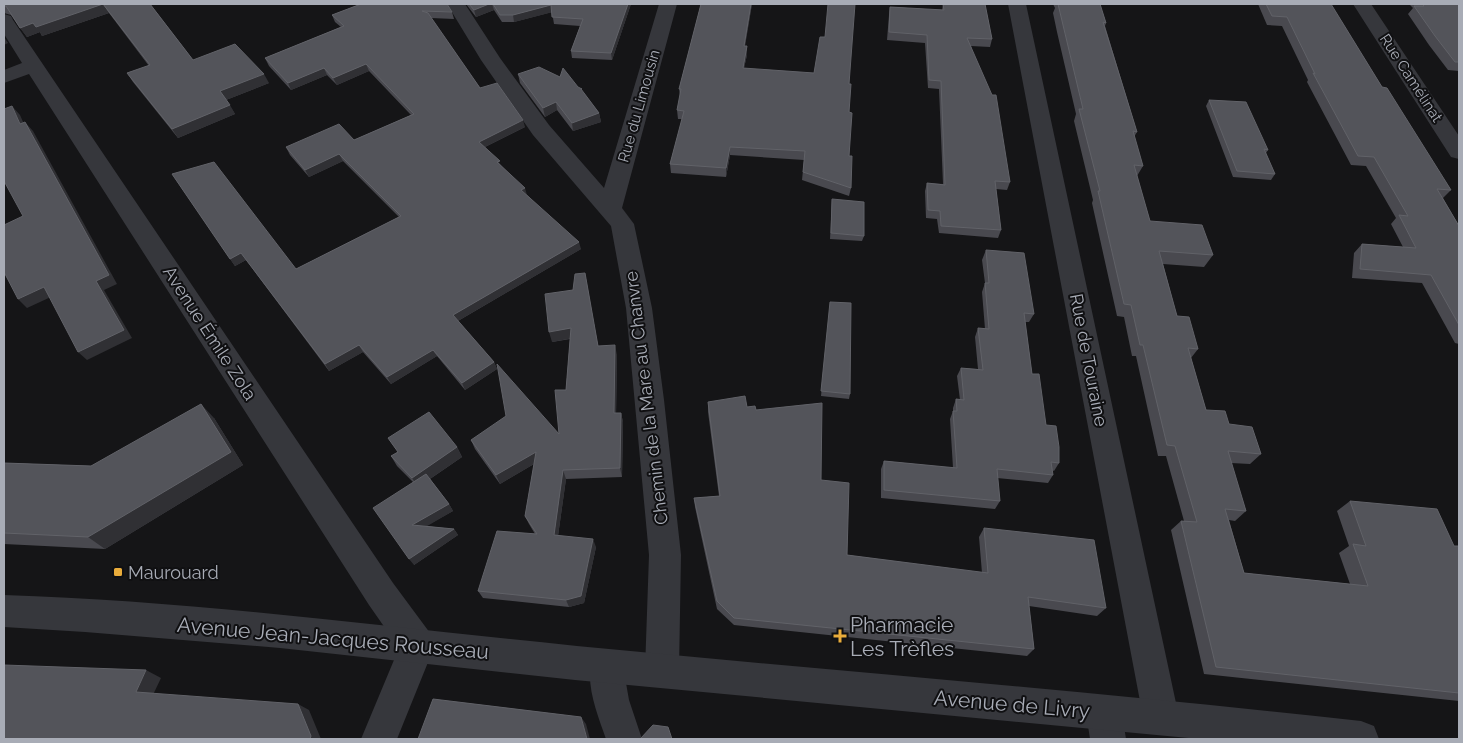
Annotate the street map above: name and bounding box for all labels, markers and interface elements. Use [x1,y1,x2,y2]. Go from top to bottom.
street label: Rue Camélinat [1376,31,1446,125]
street label: Rue du Limousin [614,48,664,164]
street label: Avenue Émile Zola [159,261,262,404]
street label: Chemin de la Mare au Chanvre [620,269,672,526]
street label: Rue de Touraine [1066,292,1112,429]
place label: Maurouard [128,562,219,583]
marker: Maurouard [112,566,124,578]
street label: Avenue Jean-Jacques Rousseau [176,612,490,664]
place label: Pharmacie Les Trèfles [850,612,954,661]
marker: Pharmacie Les Trèfles [834,630,846,642]
street label: Avenue de Livry [933,685,1091,723]

